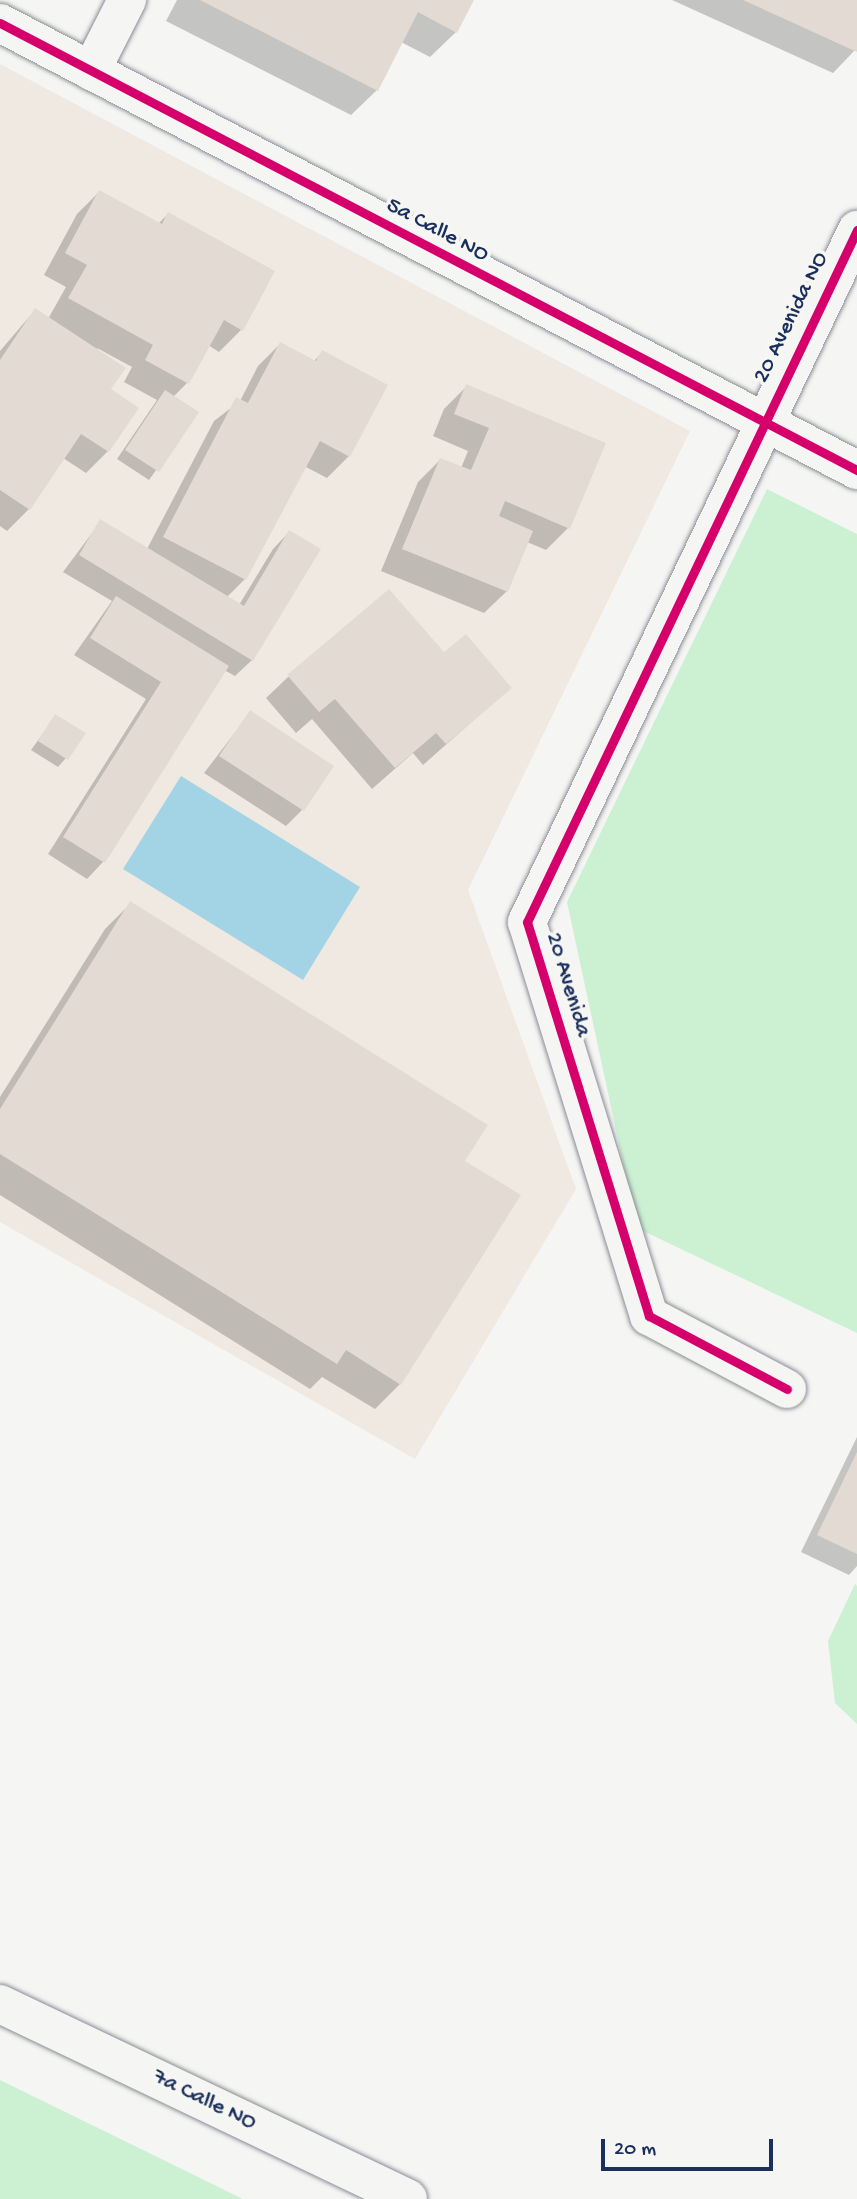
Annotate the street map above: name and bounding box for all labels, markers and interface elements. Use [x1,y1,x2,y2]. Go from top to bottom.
street label: 5a Calle NO [381,193,493,269]
street label: 20 Avenida NO [749,248,835,388]
street label: 20 Avenida [538,930,596,1040]
street label: 7a Calle NO [148,2064,260,2138]
scale bar [605,2126,776,2170]
text: 20 m [614,2138,656,2163]

